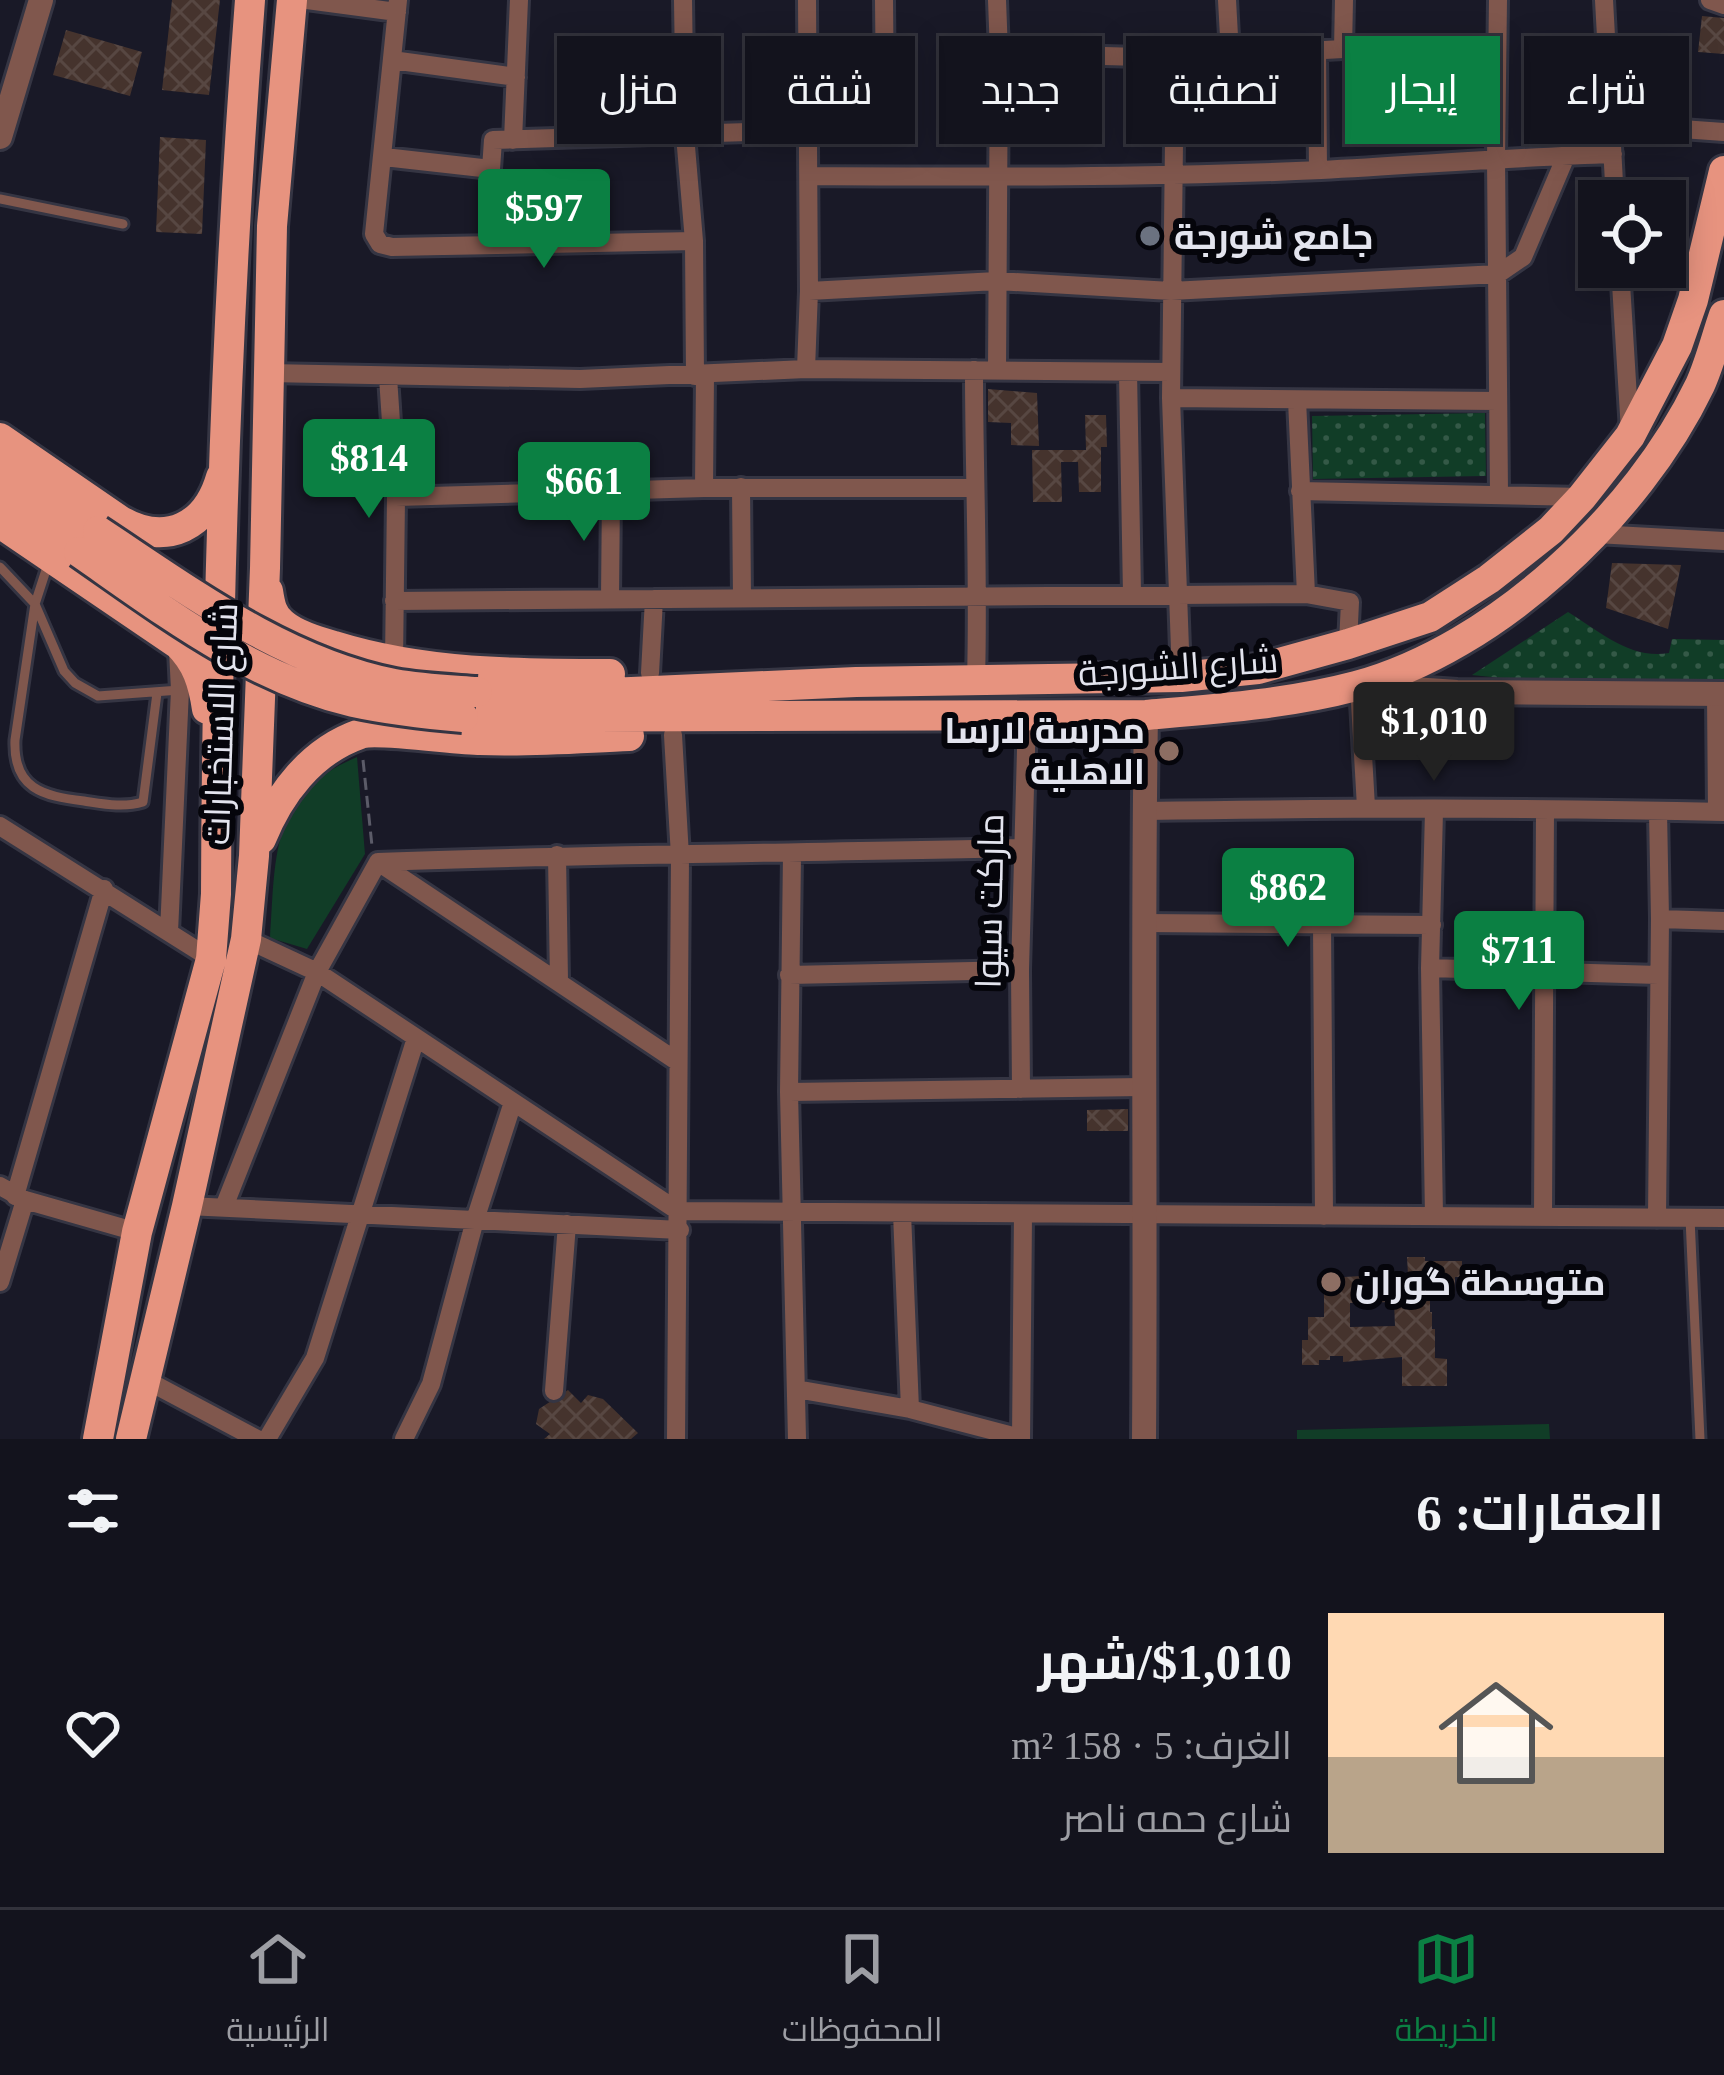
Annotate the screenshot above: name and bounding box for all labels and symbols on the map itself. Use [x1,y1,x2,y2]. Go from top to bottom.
pin: $597 [473,169,615,271]
place label: جامع شورجة [1174,217,1373,261]
marker: جامع شورجة [1137,223,1163,249]
pin: $814 [298,419,440,521]
pin: $661 [513,442,655,544]
street label: شارع الاستخبارات [197,602,249,846]
street label: شارع الشورجة [1077,640,1280,698]
pin: $1,010 [1336,682,1532,784]
place label: مدرسة لارسا الاهلية [944,711,1145,792]
marker: مدرسة لارسا الاهلية [1156,738,1182,764]
street label: مارکت سیوا [968,813,1012,989]
pin: $862 [1217,848,1359,950]
pin: $711 [1448,911,1590,1013]
place label: متوسطة گوران [1355,1263,1606,1304]
marker: متوسطة گوران [1318,1269,1344,1295]

